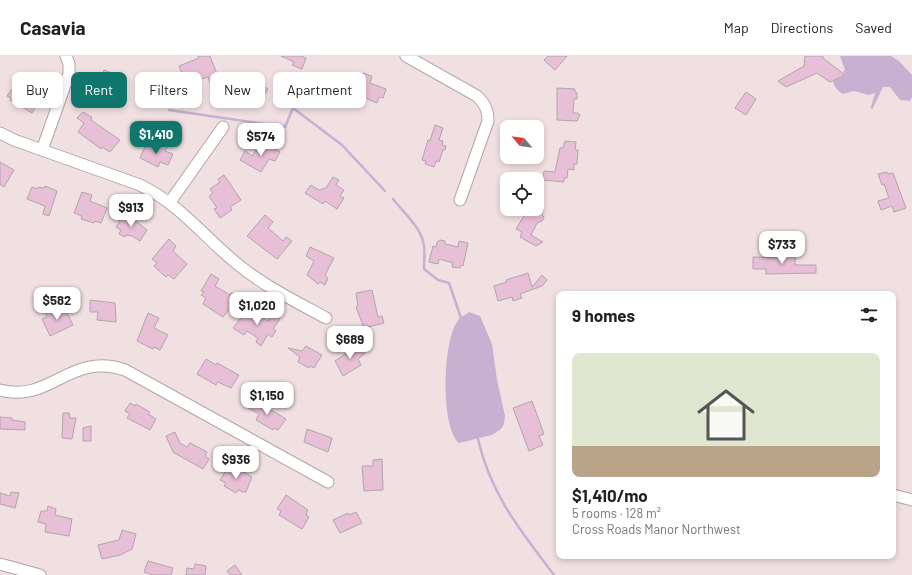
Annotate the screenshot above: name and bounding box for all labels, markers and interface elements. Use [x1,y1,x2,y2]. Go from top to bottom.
text: Casavia [20,16,86,39]
text: Map [724,19,749,36]
text: Directions [771,19,833,36]
text: Saved [855,19,892,36]
chip: Buy [12,72,63,108]
chip: Rent [71,72,127,108]
chip: Filters [135,72,202,108]
chip: New [210,72,265,108]
chip: Apartment [273,72,366,108]
north arrow [500,120,544,164]
map controls [500,120,544,216]
pin: $1,410 [123,121,189,155]
pin: $574 [237,123,285,157]
text: $1,410 [139,126,173,142]
text: $574 [247,128,275,144]
button: locate [500,172,544,216]
pin: $913 [107,194,155,228]
text: $913 [118,199,144,215]
pin: $733 [758,231,806,265]
text: $733 [768,236,796,252]
pin: $582 [33,287,81,321]
text: $582 [43,292,71,308]
pin: $1,020 [224,292,290,326]
text: $1,020 [238,297,276,313]
icon: filters [858,304,880,326]
text: 9 homes [572,305,635,325]
pin: $689 [326,326,374,360]
text: $689 [336,331,364,347]
icon: home [690,379,762,451]
pin: $1,150 [234,382,300,416]
text: $1,150 [250,387,284,403]
pin: $936 [212,446,260,480]
text: $936 [222,451,250,467]
text: $1,410/mo [572,485,648,505]
text: 5 rooms · 128 m² [572,505,661,521]
text: Cross Roads Manor Northwest [572,521,741,537]

